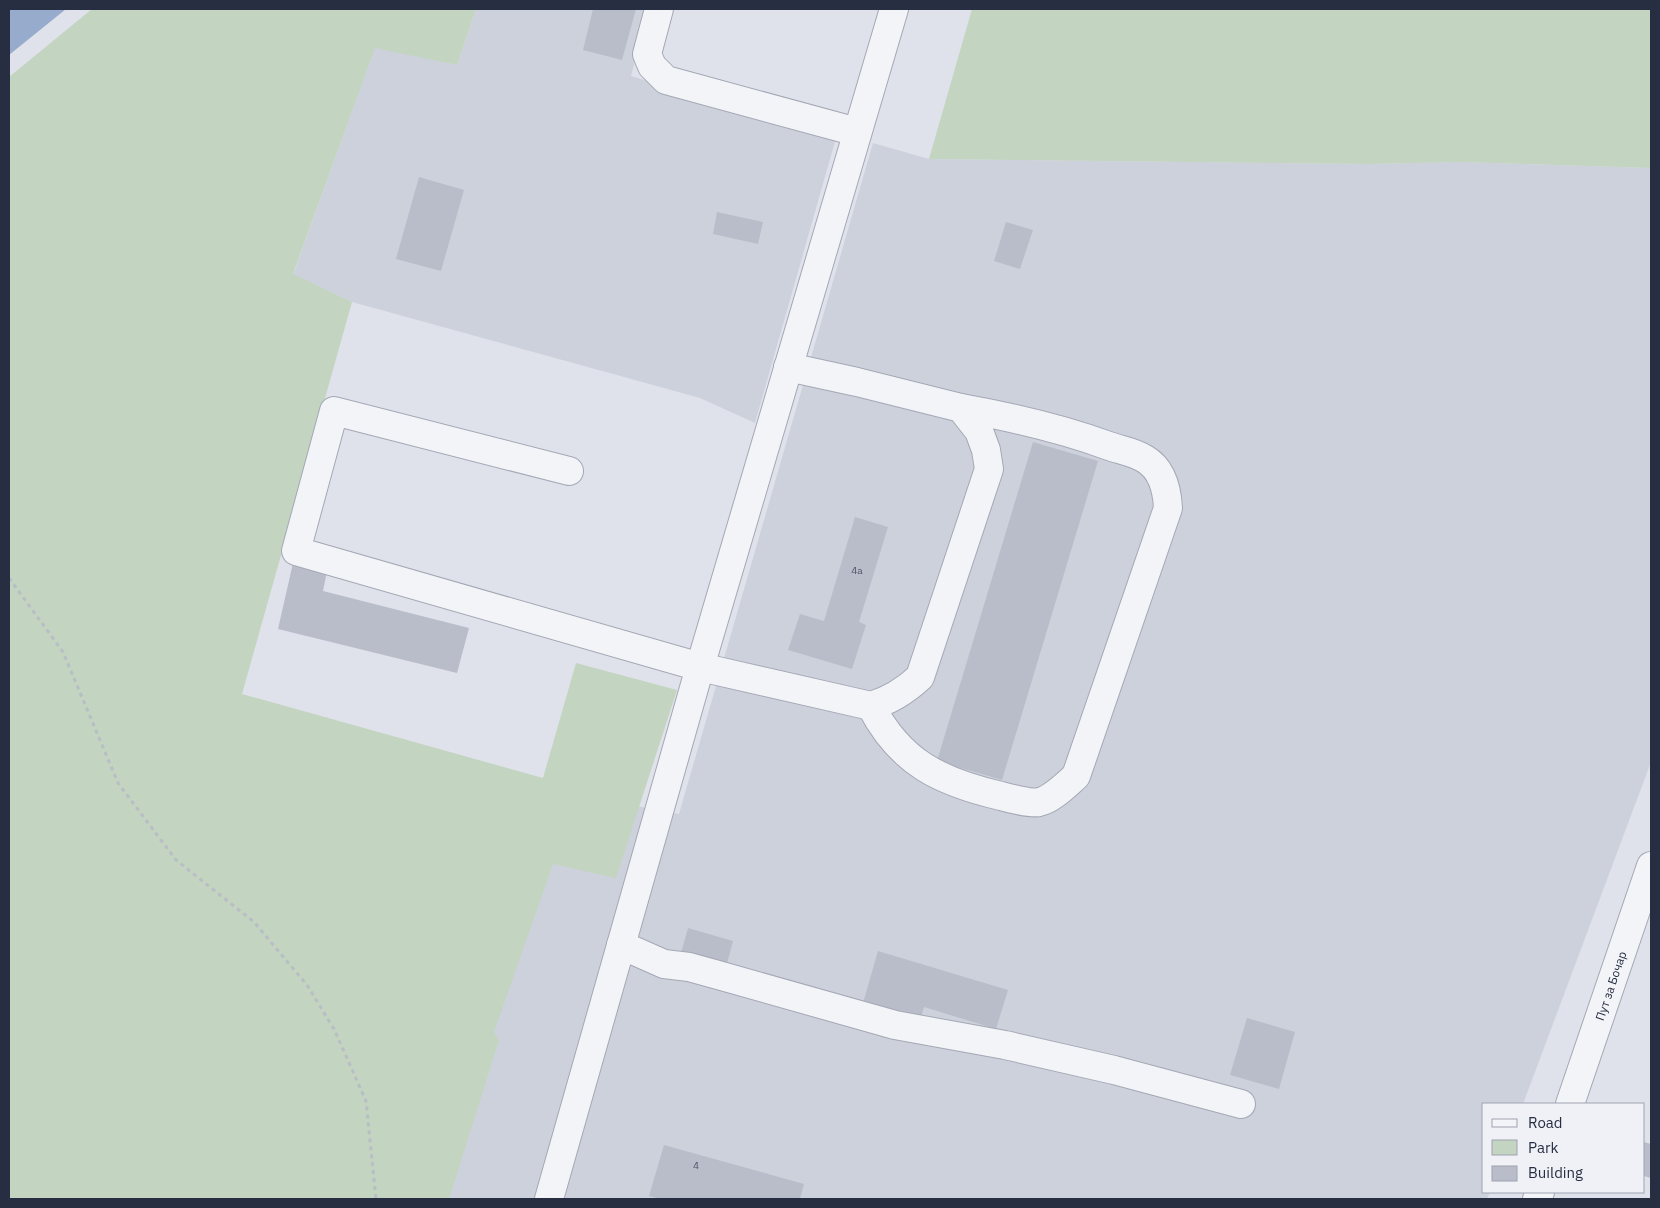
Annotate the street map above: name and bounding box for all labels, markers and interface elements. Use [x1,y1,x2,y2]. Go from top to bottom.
house number: 4a [851,564,863,577]
street label: Пут за Бочар [1592,949,1629,1022]
legend [1482,1103,1645,1193]
text: Road [1528,1113,1563,1132]
text: Park [1528,1138,1558,1157]
house number: 4 [693,1159,699,1172]
text: Building [1528,1163,1583,1182]

